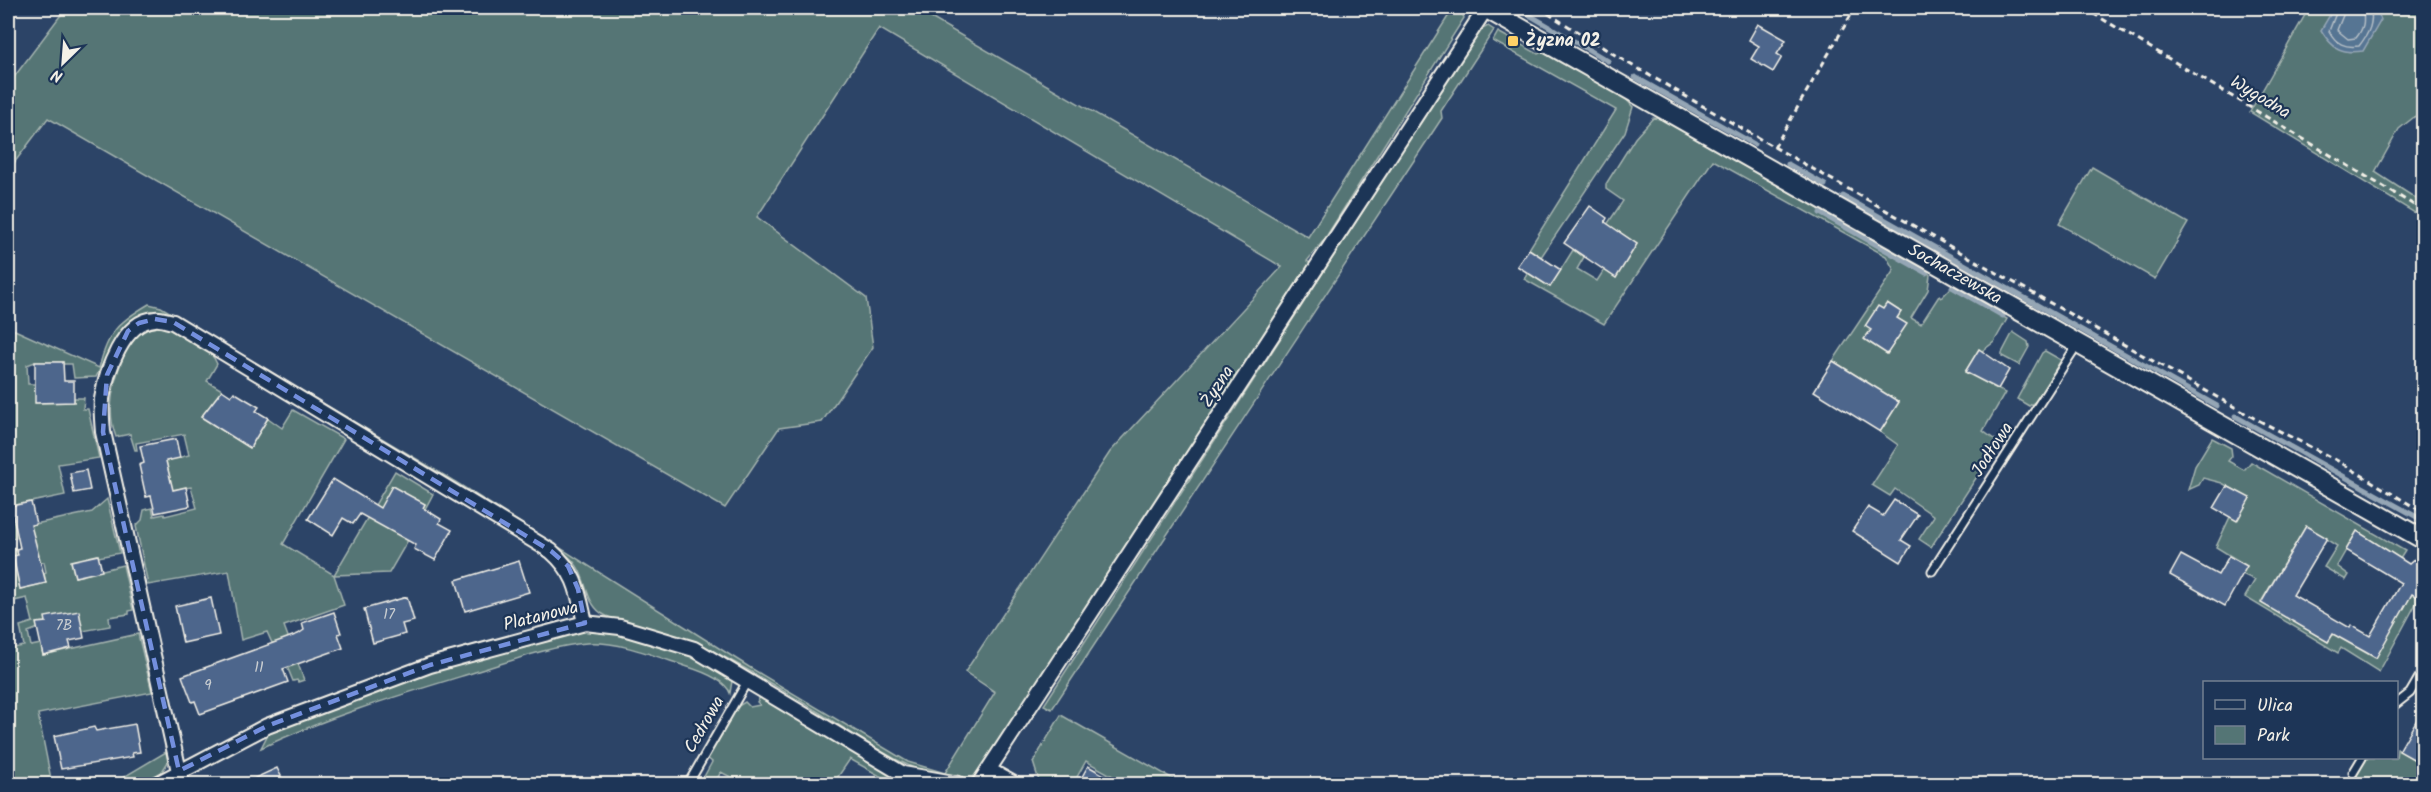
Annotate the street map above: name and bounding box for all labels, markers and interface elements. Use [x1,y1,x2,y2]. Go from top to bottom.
place label: Żyzna 02 [1525,27,1600,56]
north arrow [33,33,93,93]
marker: Żyzna 02 [1506,34,1520,48]
text: N [47,62,67,89]
street label: Wygodna [2224,69,2296,127]
street label: Sochaczewska [1902,236,2007,313]
street label: Żyzna [1193,360,1243,414]
street label: Jodłowa [1964,417,2022,483]
street label: Platanowa [500,594,582,640]
house number: 17 [383,603,396,627]
house number: 7B [56,614,72,638]
house number: 11 [254,656,264,680]
house number: 9 [204,674,212,698]
legend [2203,681,2398,759]
street label: Cedrowa [677,691,733,759]
text: Ulica [2257,692,2293,721]
text: Park [2257,722,2290,751]

